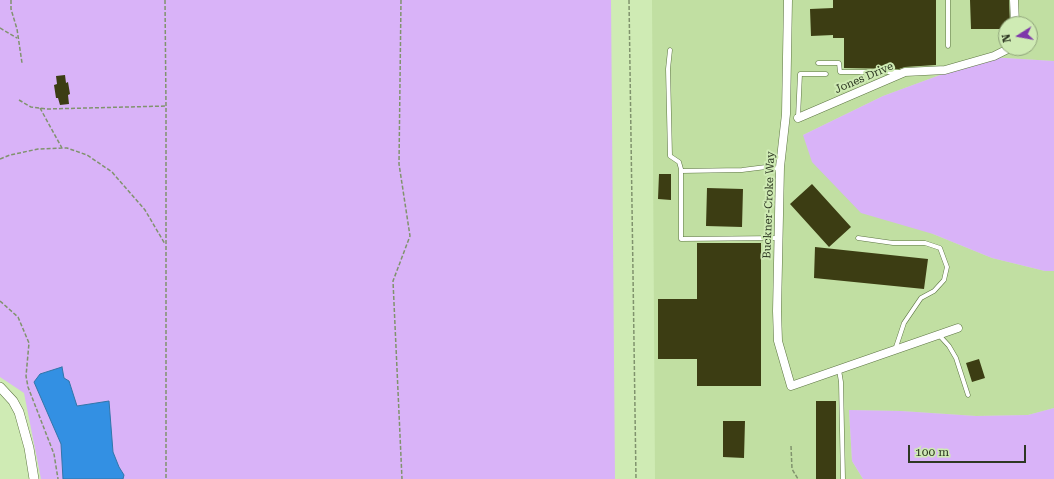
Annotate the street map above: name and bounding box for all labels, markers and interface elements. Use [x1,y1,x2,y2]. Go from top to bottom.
north arrow [998,16,1038,56]
text: N [1000,33,1014,44]
street label: Jones Drive [833,60,895,96]
street label: Buckner-Croke Way [761,151,777,259]
scale bar [910,437,1028,463]
text: 100 m [915,445,949,459]

